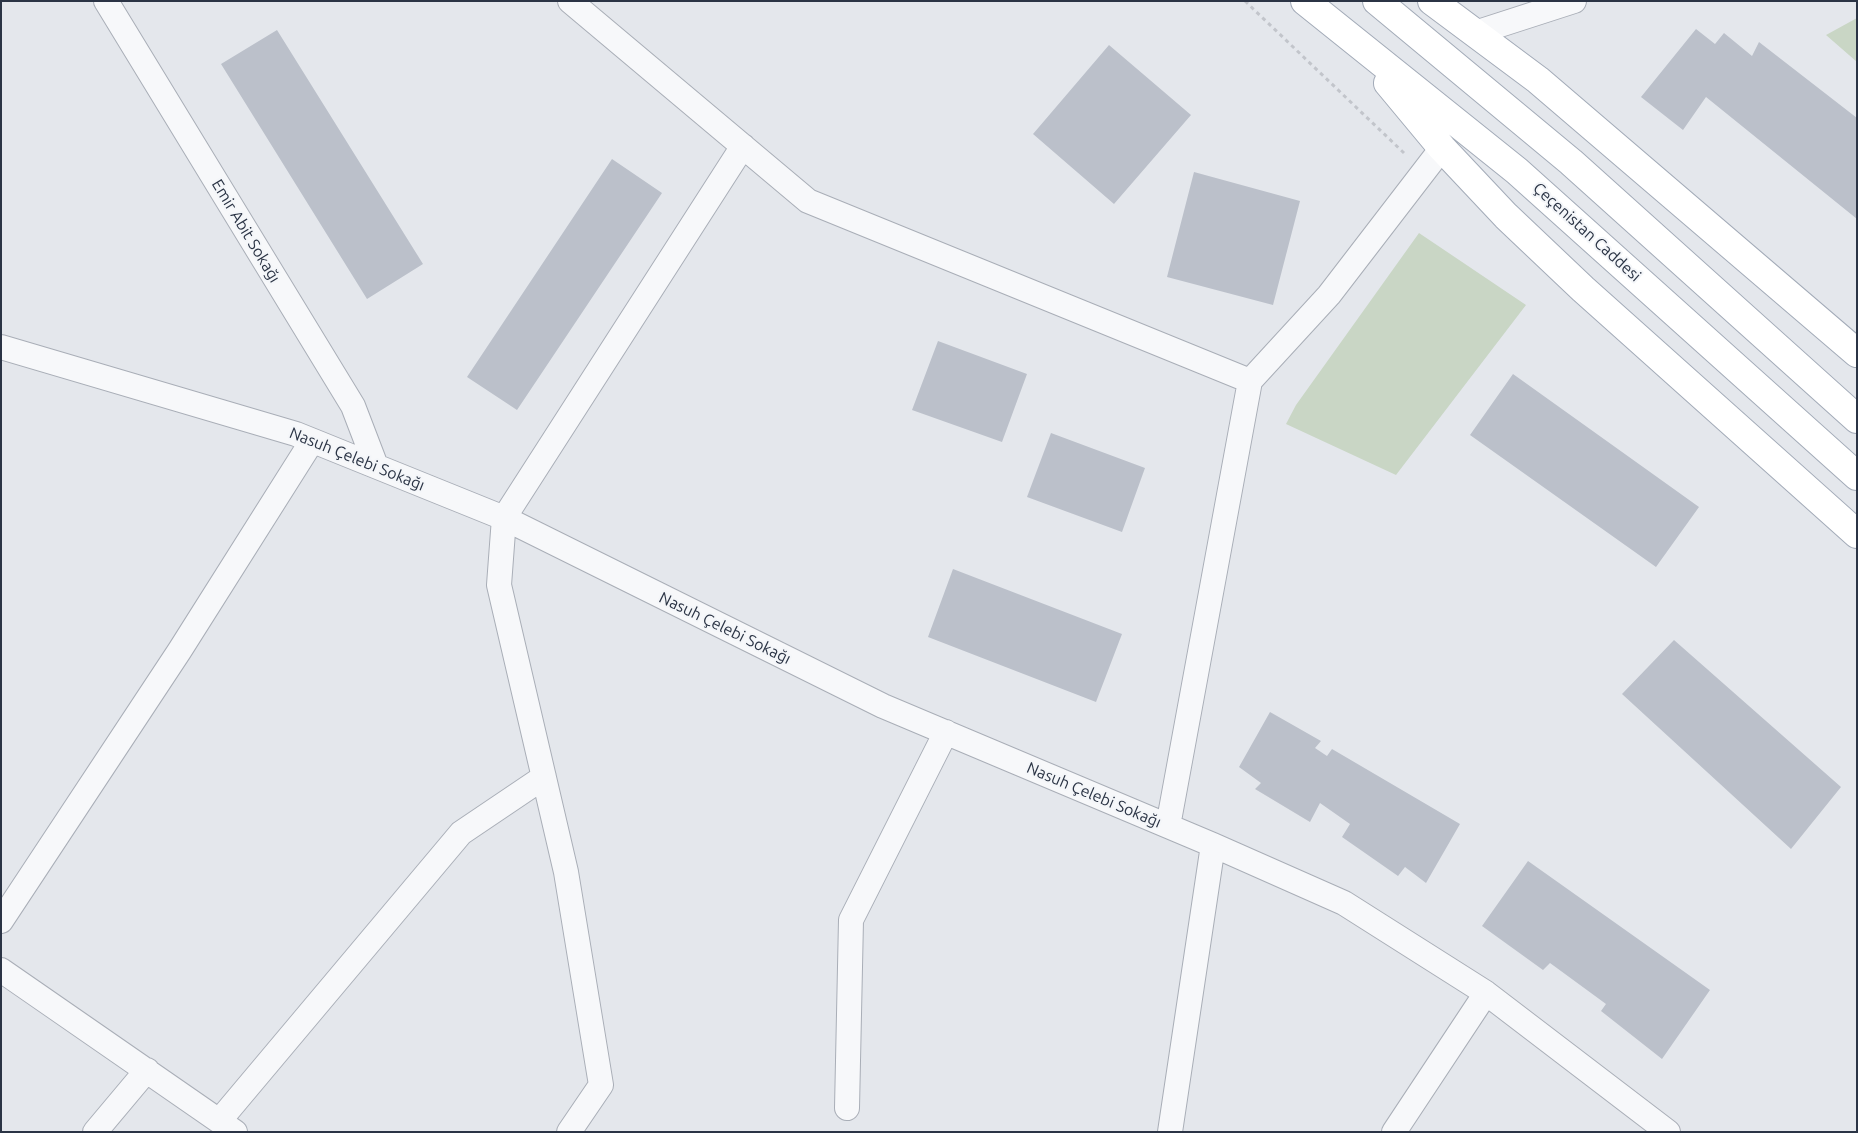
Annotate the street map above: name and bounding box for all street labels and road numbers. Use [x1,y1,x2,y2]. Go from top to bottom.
street label: Emir Abit Sokağı [208,176,284,286]
street label: Çeçenistan Caddesi [1529,179,1645,285]
street label: Nasuh Çelebi Sokağı [287,423,427,495]
street label: Nasuh Çelebi Sokağı [656,588,794,668]
street label: Nasuh Çelebi Sokağı [1024,758,1164,832]

